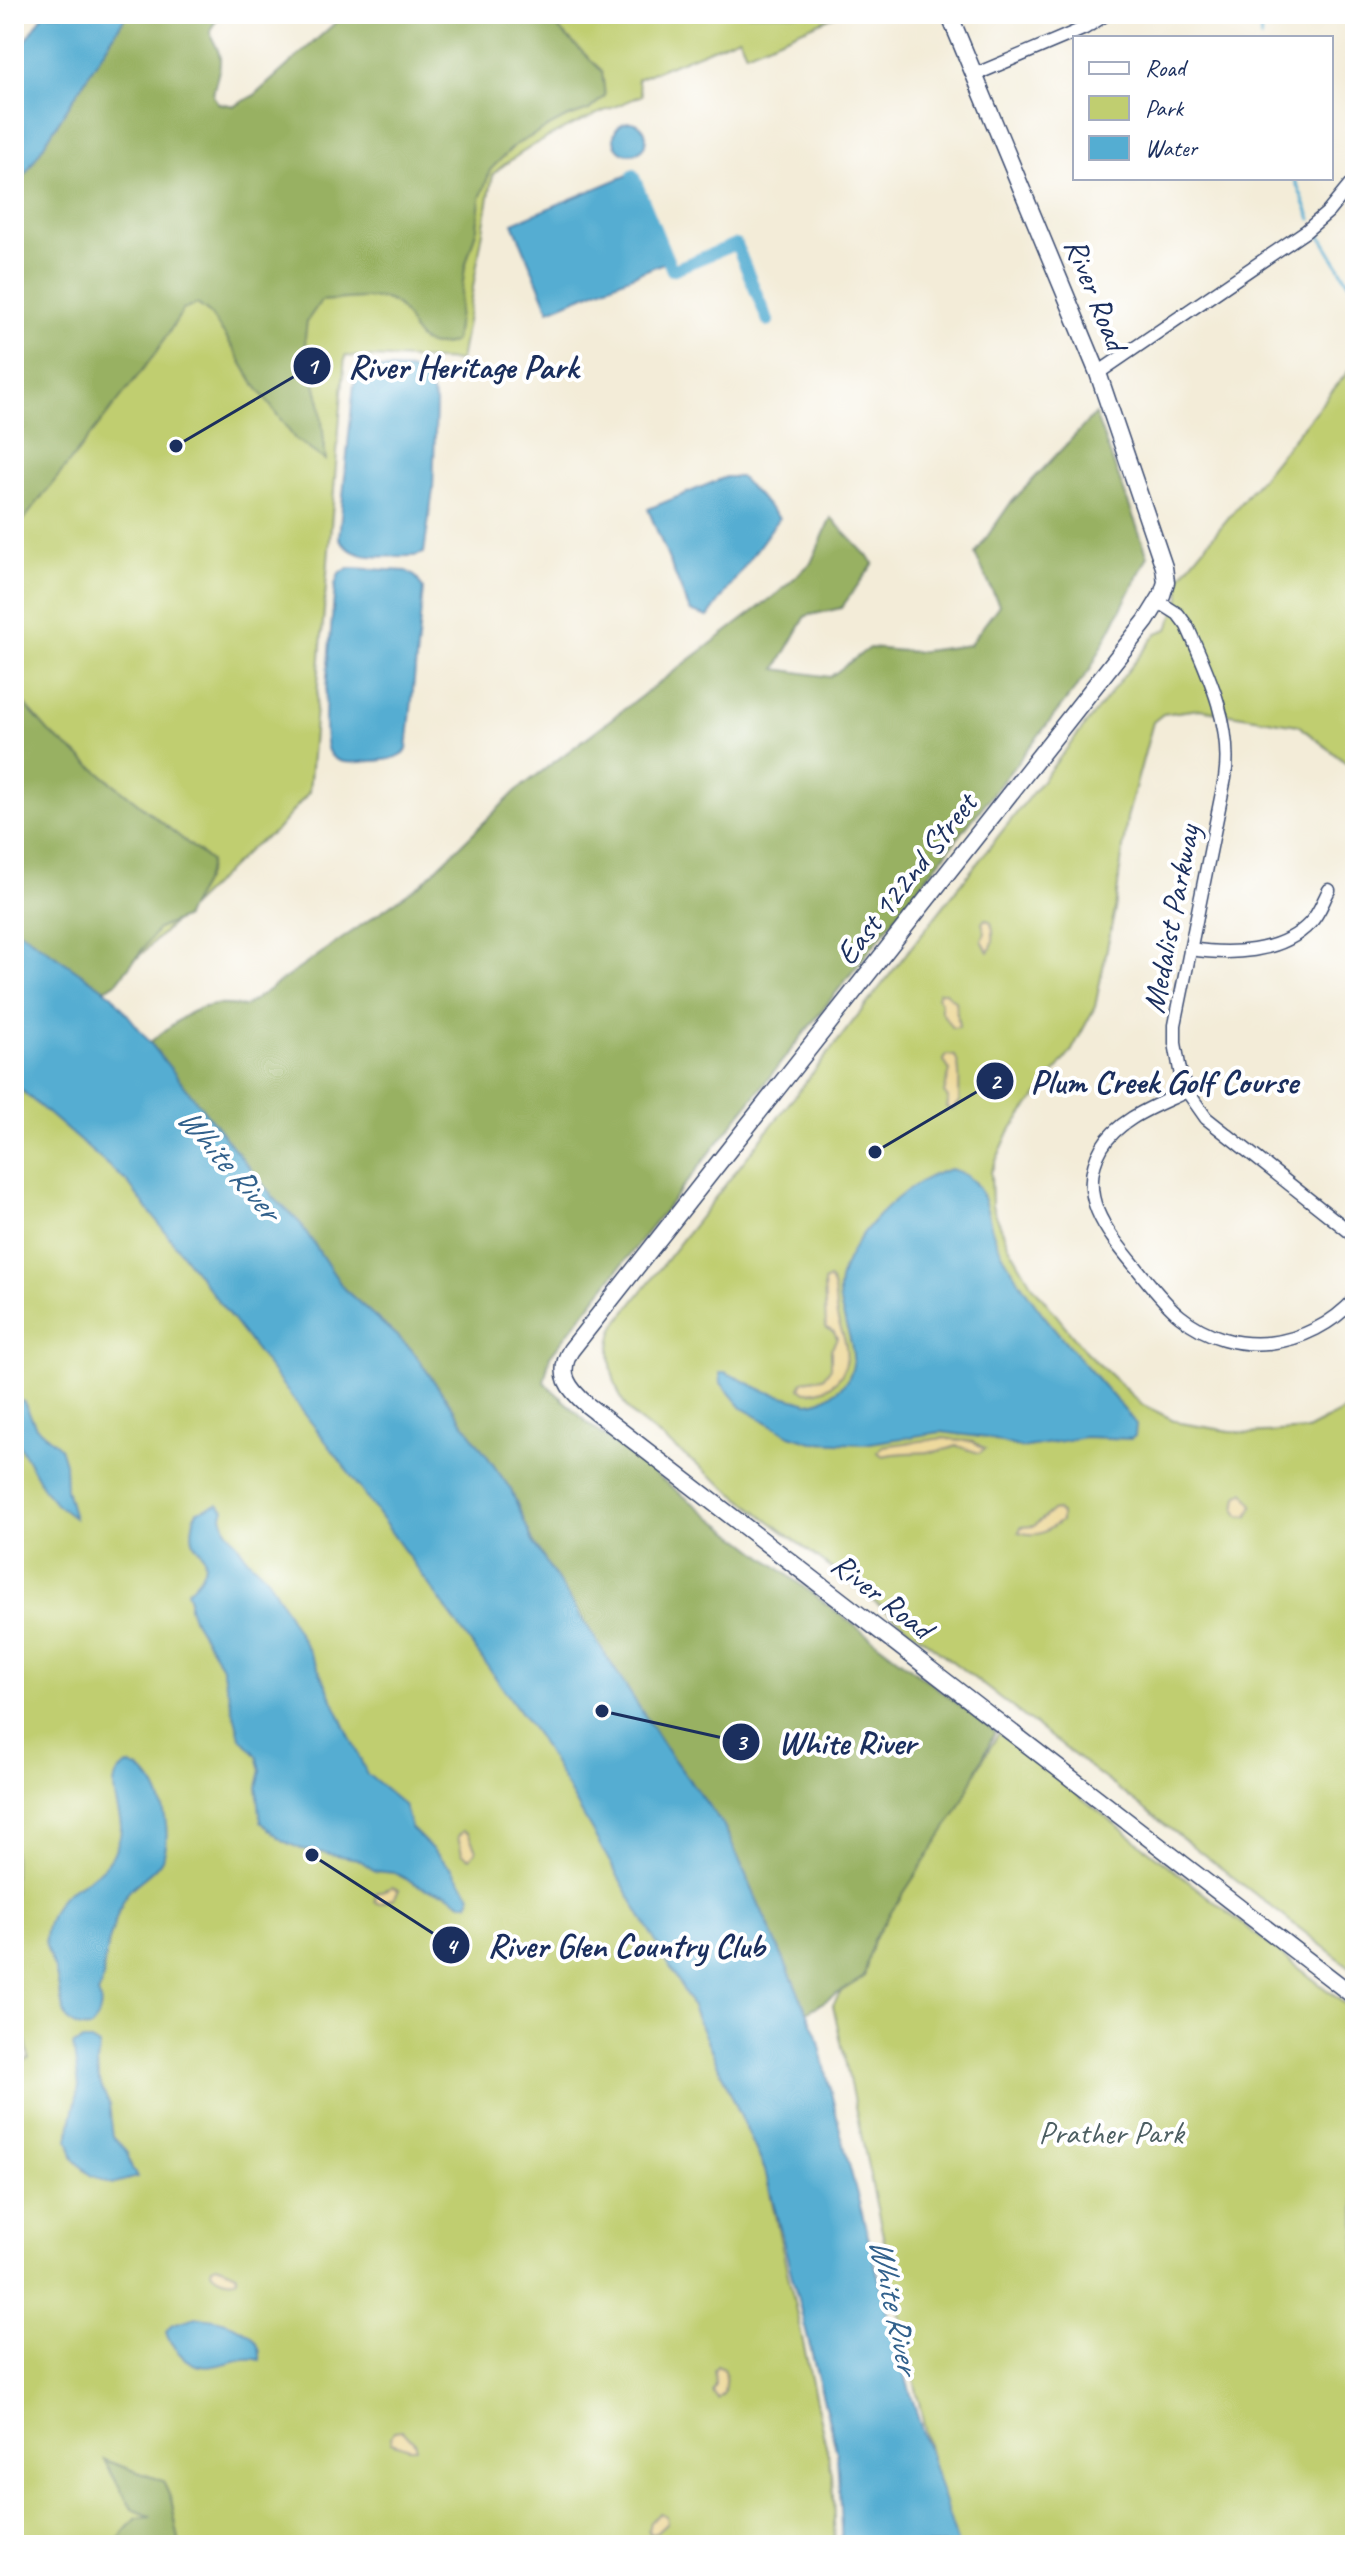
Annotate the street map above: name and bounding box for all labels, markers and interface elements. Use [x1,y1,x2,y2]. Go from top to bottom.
legend [1073,36,1333,180]
text: Road [1145,53,1189,83]
text: Park [1145,93,1185,123]
text: Water [1145,133,1200,163]
street label: River Road [1055,232,1139,360]
callout: River Heritage Park [292,337,594,395]
text: River Heritage Park [348,345,581,388]
text: 1 [307,351,321,381]
street label: East 122nd Street [826,782,988,973]
street label: Medalist Parkway [1133,820,1210,1016]
callout: Plum Creek Golf Course [975,1052,1313,1110]
text: Plum Creek Golf Course [1030,1060,1301,1103]
text: 2 [990,1066,1003,1096]
water label: White River [168,1098,294,1233]
street label: River Road [823,1544,944,1651]
callout: White River [721,1713,933,1771]
text: White River [778,1721,920,1764]
text: 3 [736,1727,749,1757]
callout: River Glen Country Club [431,1916,780,1974]
text: River Glen Country Club [487,1924,767,1967]
text: 4 [446,1931,460,1961]
park label: Prather Park [1039,2112,1186,2153]
water label: White River [860,2234,931,2382]

